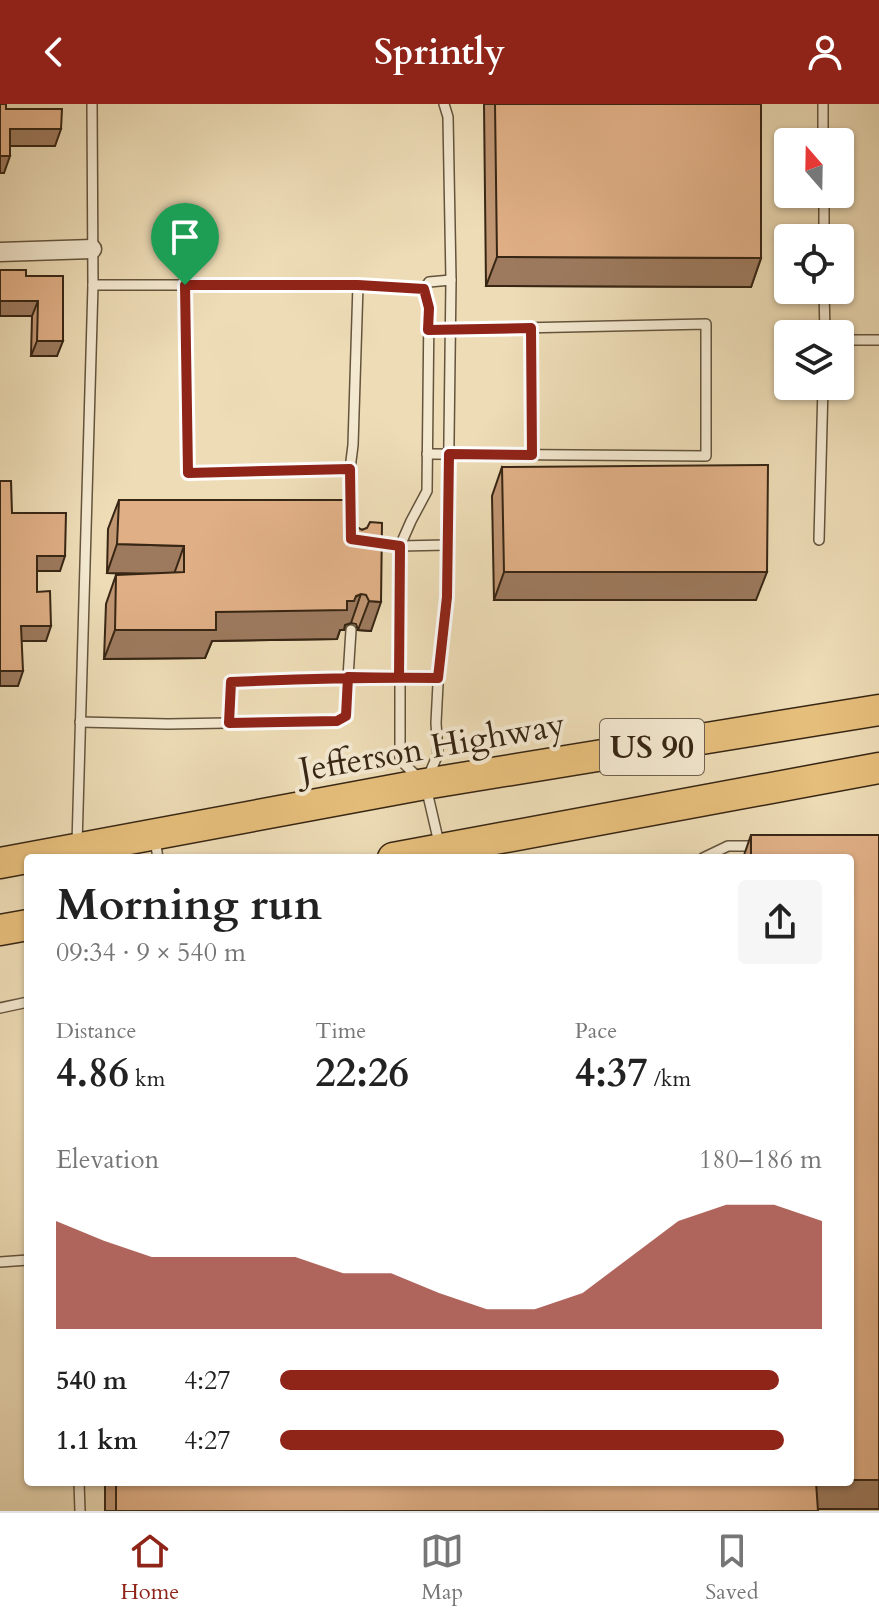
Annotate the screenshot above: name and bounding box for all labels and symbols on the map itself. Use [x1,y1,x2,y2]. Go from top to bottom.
north arrow [774,128,854,208]
pin [151,203,219,285]
street label: Jefferson Highway [291,701,569,794]
road number: US 90 [600,719,704,775]

